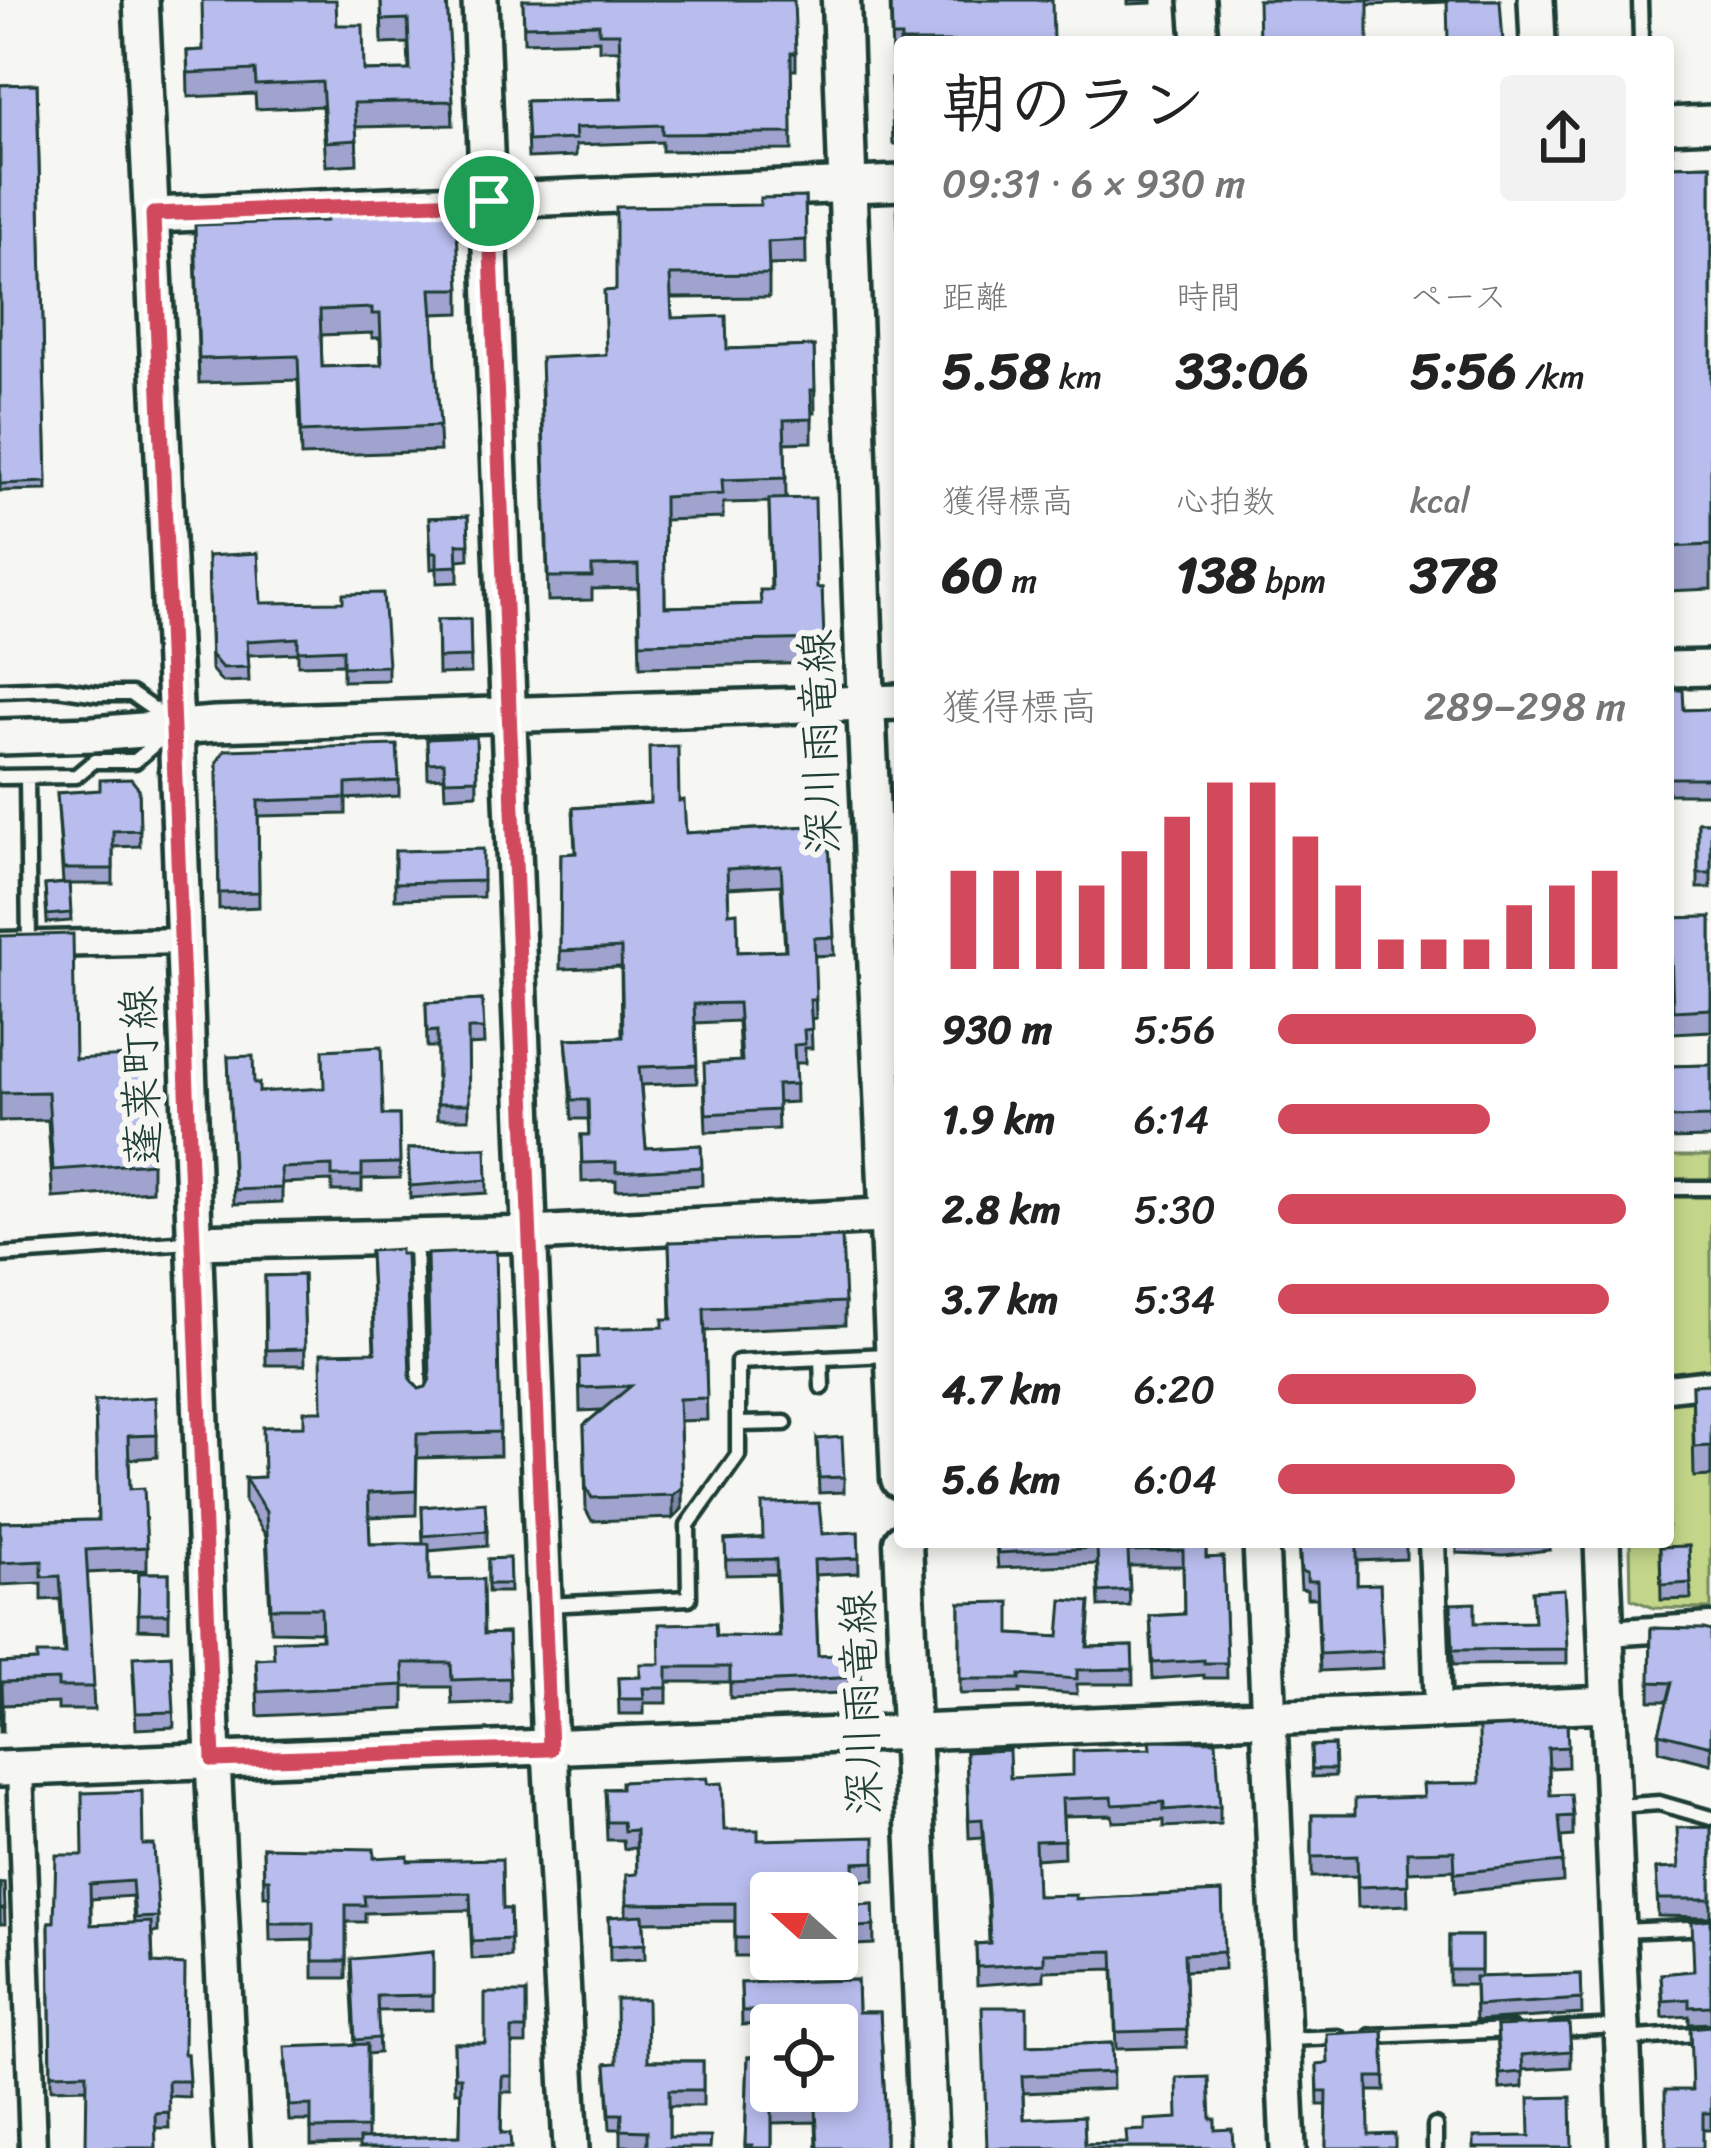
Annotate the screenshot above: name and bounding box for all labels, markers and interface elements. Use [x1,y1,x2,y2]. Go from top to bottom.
text: 朝のラン [942,45,1206,162]
button: share [1500,75,1626,201]
text: 09:31 · 6 × 930 m [942,149,1245,218]
pin [438,150,540,252]
icon: arrive [456,168,522,234]
text: 距離 [942,268,1008,326]
text: 時間 [1176,268,1242,326]
text: ペース [1410,268,1507,326]
text: 5.58 [942,326,1050,416]
text: 33:06 [1176,326,1309,416]
text: 5:56 [1410,326,1517,416]
text: km [1050,348,1102,406]
text: /km [1517,348,1585,406]
text: 獲得標高 [942,472,1074,530]
text: 心拍数 [1176,472,1275,530]
text: kcal [1410,472,1470,530]
text: 60 [942,530,1003,620]
text: 138 [1176,530,1257,620]
text: 378 [1410,530,1498,620]
text: m [1003,552,1037,610]
text: bpm [1257,552,1326,610]
street label: 深川雨竜線 [776,628,864,856]
text: 獲得標高 [942,672,1098,741]
text: 289–298 m [1424,672,1626,741]
street label: 蓬莱町線 [98,985,184,1167]
text: 930 m [942,995,1052,1064]
text: 5:56 [1134,995,1216,1064]
text: 1.9 km [942,1085,1055,1154]
text: 6:14 [1134,1085,1209,1154]
text: 2.8 km [942,1175,1061,1244]
text: 5:30 [1134,1175,1216,1244]
text: 3.7 km [942,1265,1058,1334]
text: 5:34 [1134,1265,1215,1334]
text: 4.7 km [942,1355,1061,1424]
text: 6:20 [1134,1355,1215,1424]
text: 5.6 km [942,1445,1061,1514]
text: 6:04 [1134,1445,1217,1514]
street label: 深川雨竜線 [817,1589,905,1817]
north arrow [750,1872,858,1980]
map controls [750,1872,858,2112]
button: locate [750,2004,858,2112]

